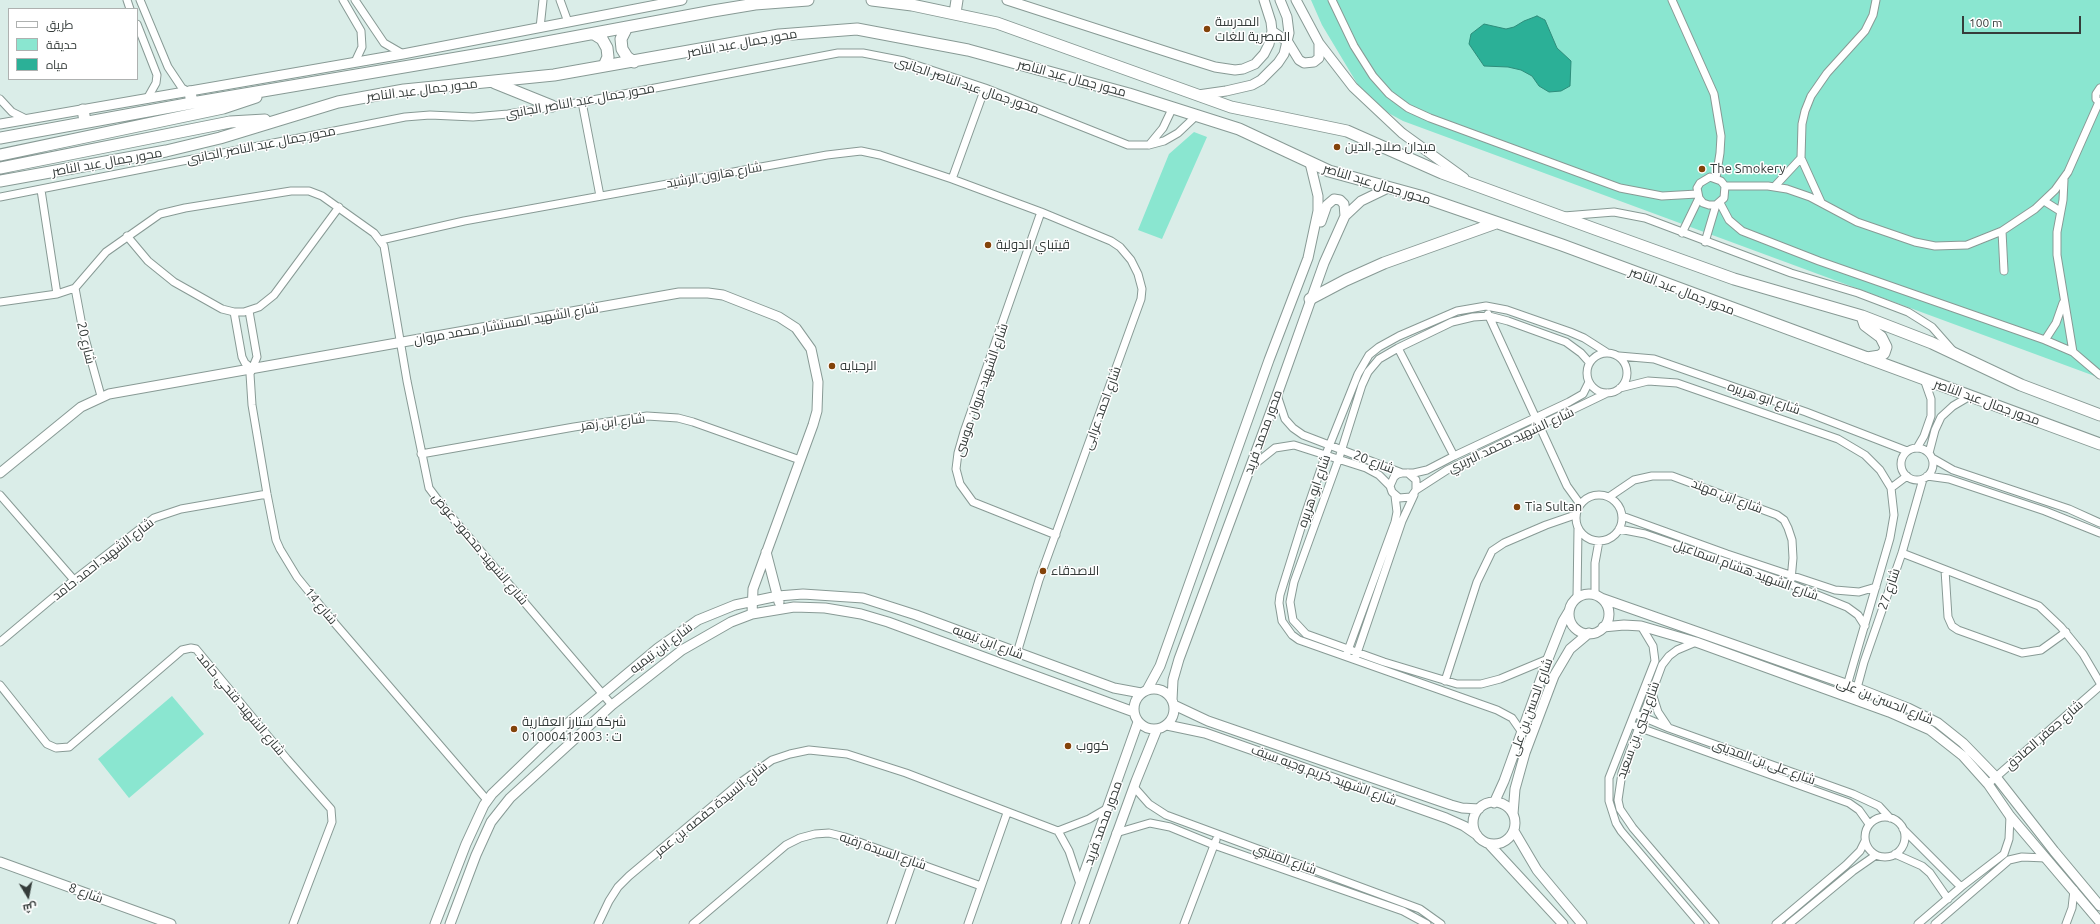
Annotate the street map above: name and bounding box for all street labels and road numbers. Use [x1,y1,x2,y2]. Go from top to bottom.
street label: محور جمال عبد الناصر [686,26,798,60]
street label: محور جمال عبد الناصر الجانبى [893,53,1041,117]
street label: محور جمال عبد الناصر [1016,56,1128,100]
street label: محور جمال عبد الناصر [366,75,478,105]
street label: محور جمال عبد الناصر الجانبى [504,80,656,122]
street label: محور جمال عبد الناصر الجانبى [185,123,337,167]
street label: محور جمال عبد الناصر [51,145,163,179]
street label: شارع هارون الرشيد [665,159,763,191]
street label: محور جمال عبد الناصر [1321,160,1433,208]
street label: محور جمال عبد الناصر [1627,264,1737,318]
street label: شارع الشهيد المستشار محمد مروان [412,300,600,348]
street label: شارع 20 [74,320,98,366]
street label: شارع الشهيد مروان موسى [951,321,1011,459]
street label: شارع احمد عرابى [1080,364,1124,452]
street label: محور جمال عبد الناصر [1932,376,2042,428]
street label: شارع ابو هريره [1726,378,1802,418]
street label: محور محمد فريد [1241,388,1285,476]
street label: شارع الشهيد محمد البربري [1445,404,1577,476]
street label: شارع ابن زهر [580,410,646,434]
street label: شارع 20 [1351,447,1397,477]
street label: شارع ابو هريره [1294,453,1334,529]
street label: شارع ابن مهند [1689,475,1765,517]
street label: شارع الشهيد محمود عوض [429,490,531,608]
street label: شارع الشهيد احمد حامد [49,515,157,603]
street label: شارع الشهيد هشام اسماعيل [1672,537,1820,603]
street label: شارع 27 [1875,566,1903,612]
street label: شارع 14 [301,585,341,627]
street label: شارع ابن تيميه [627,619,695,677]
street label: شارع ابن تيميه [950,621,1026,663]
street label: شارع الشهيد فتحي حامد [194,650,288,758]
street label: شارع الحسن بن على [1506,656,1556,758]
street label: شارع الحسن بن على [1834,674,1936,728]
street label: شارع يحيي بن سعيد [1613,679,1663,781]
street label: شارع جعفر الصادق [2002,697,2086,773]
street label: شارع على بن المدينى [1710,736,1818,788]
street label: شارع الشهيد كريم وجيه سيف [1249,741,1399,809]
street label: شارع السيدة حفصه بن عمر [651,759,771,859]
street label: محور محمد فريد [1081,779,1125,867]
street label: شارع السيدة رقيه [838,829,928,873]
street label: شارع المتنبي [1251,840,1319,878]
street label: شارع 8 [67,880,105,906]

